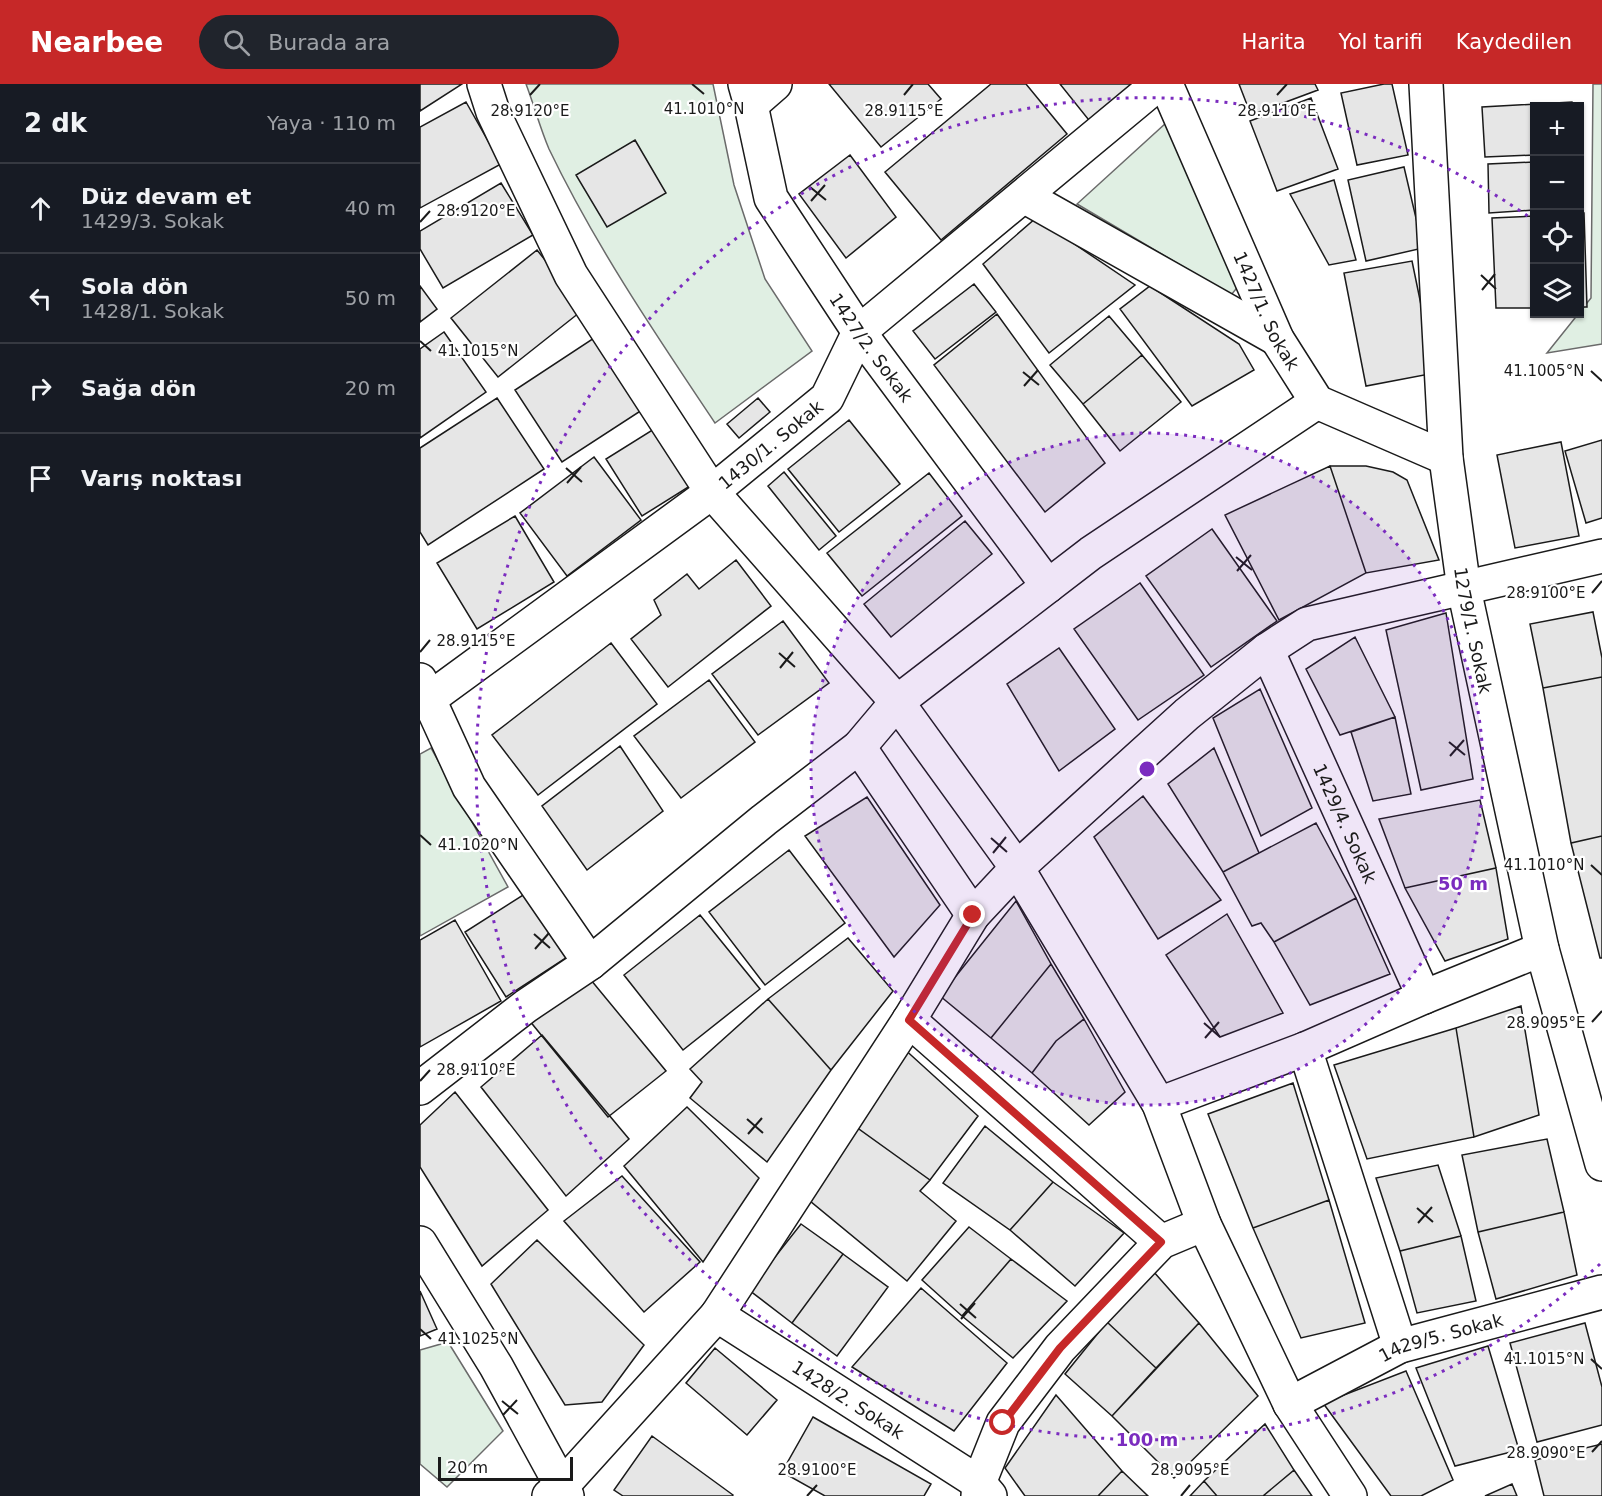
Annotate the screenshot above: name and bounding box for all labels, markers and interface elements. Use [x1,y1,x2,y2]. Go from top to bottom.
search box [199,15,619,69]
text: Nearbee [30,26,163,59]
icon: search [220,26,253,59]
text: Burada ara [268,30,390,55]
text: Harita [1241,30,1306,54]
text: Yol tarifi [1339,30,1423,54]
text: Kaydedilen [1456,30,1572,54]
text: 41.1010°N [664,100,744,118]
text: 28.9120°E [490,102,570,120]
text: 28.9115°E [864,102,944,120]
text: 28.9110°E [1237,102,1317,120]
map controls [1530,102,1584,318]
button: + [1530,102,1584,156]
text: 2 dk [24,108,87,138]
text: Yaya · 110 m [267,111,396,135]
button: − [1530,156,1584,210]
text: Düz devam et [81,184,251,209]
icon: ahead [24,192,57,225]
text: 40 m [345,196,396,220]
text: 28.9120°E [436,202,516,220]
text: 1429/3. Sokak [81,209,224,233]
button: locate [1530,210,1584,264]
street label: 1427/1. Sokak [1230,248,1305,374]
button: layers [1530,264,1584,318]
text: Sola dön [81,274,189,299]
icon: left [24,282,57,315]
text: 50 m [345,286,396,310]
street label: 1427/2. Sokak [826,289,918,406]
text: 1428/1. Sokak [81,299,224,323]
text: 41.1015°N [438,342,518,360]
text: 41.1005°N [1504,362,1584,380]
icon: right [24,372,57,405]
text: Sağa dön [81,376,196,401]
text: 20 m [345,376,396,400]
street label: 1430/1. Sokak [714,395,827,493]
icon: arrive [24,462,57,495]
text: Varış noktası [81,466,242,491]
street label: 1279/1. Sokak [1451,566,1497,696]
text: 28.9100°E [1506,584,1586,602]
text: 28.9115°E [436,632,516,650]
centre of rings [1137,759,1157,779]
street label: 1429/4. Sokak [1309,760,1382,887]
text: 41.1020°N [438,836,518,854]
text: 41.1010°N [1504,856,1584,874]
text: 50 m [1438,873,1488,894]
route end [959,901,985,927]
text: 28.9095°E [1506,1014,1586,1032]
text: 28.9110°E [436,1061,516,1079]
street label: 1429/5. Sokak [1375,1308,1506,1366]
text: 41.1025°N [438,1330,518,1348]
text: 41.1015°N [1504,1350,1584,1368]
street label: 1428/2. Sokak [788,1356,909,1443]
route start [989,1409,1015,1435]
text: 100 m [1116,1429,1178,1450]
text: 28.9090°E [1506,1444,1586,1462]
scale bar [438,1454,573,1482]
text: 20 m [447,1458,488,1477]
text: 28.9100°E [777,1461,857,1479]
text: 28.9095°E [1150,1461,1230,1479]

